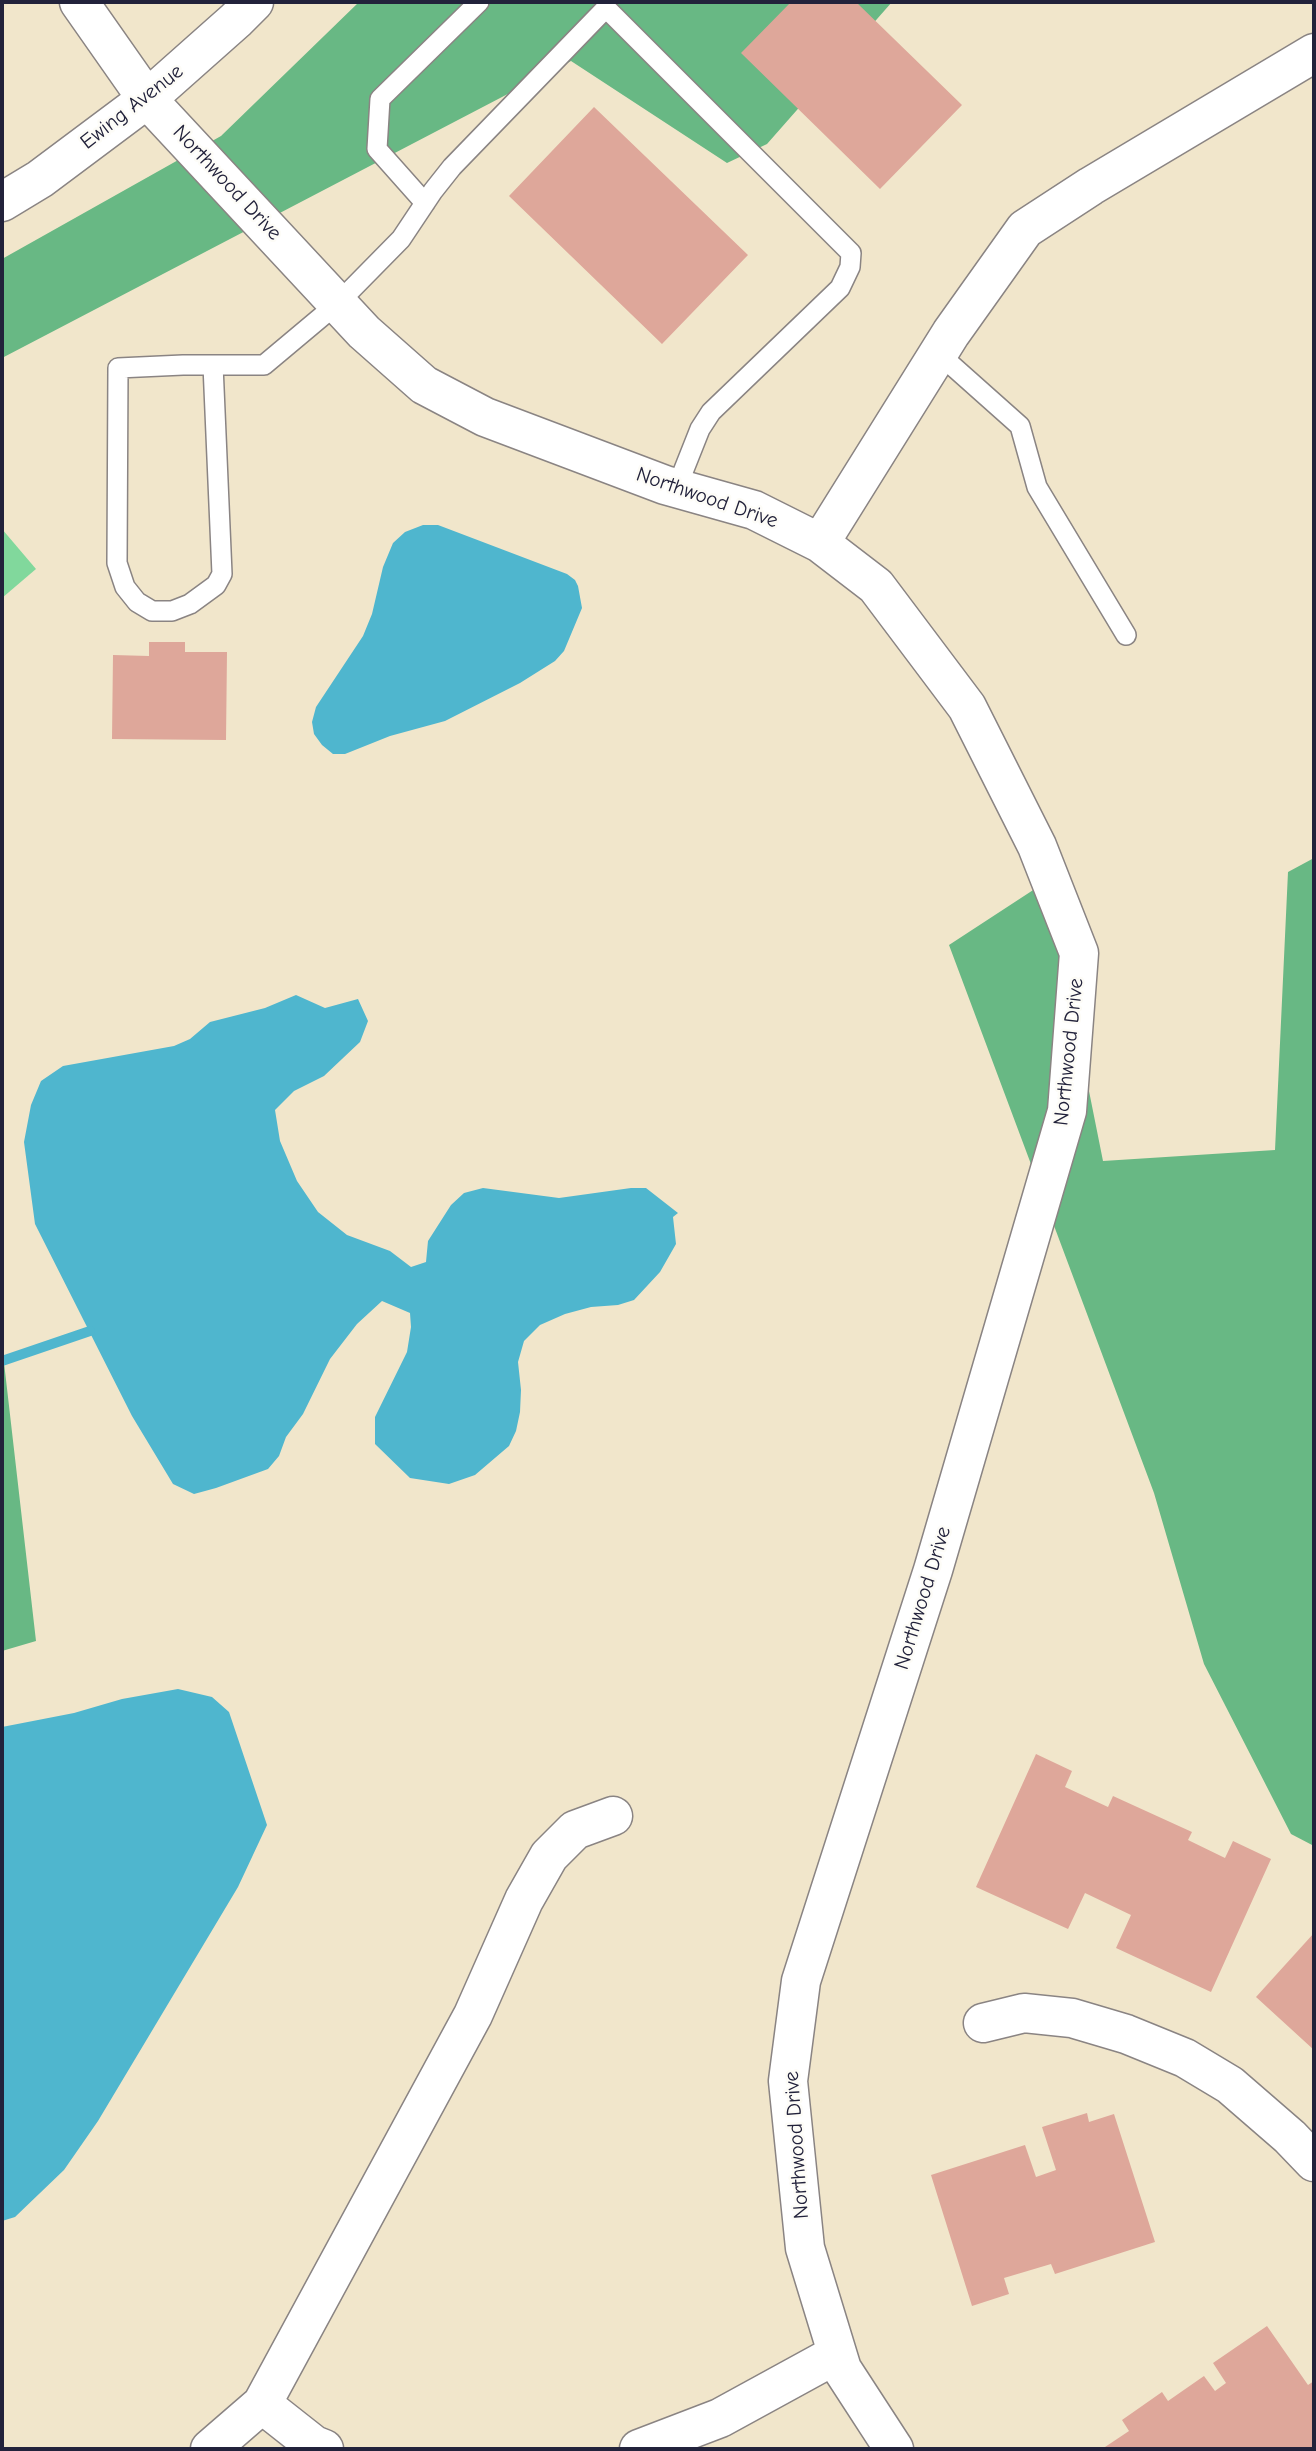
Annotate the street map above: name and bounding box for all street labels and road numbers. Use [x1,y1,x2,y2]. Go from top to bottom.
street label: Ewing Avenue [76,59,188,155]
street label: Northwood Drive [167,120,287,246]
street label: Northwood Drive [633,462,781,534]
street label: Northwood Drive [1049,977,1089,1127]
street label: Northwood Drive [889,1523,957,1673]
street label: Northwood Drive [779,2070,815,2220]

